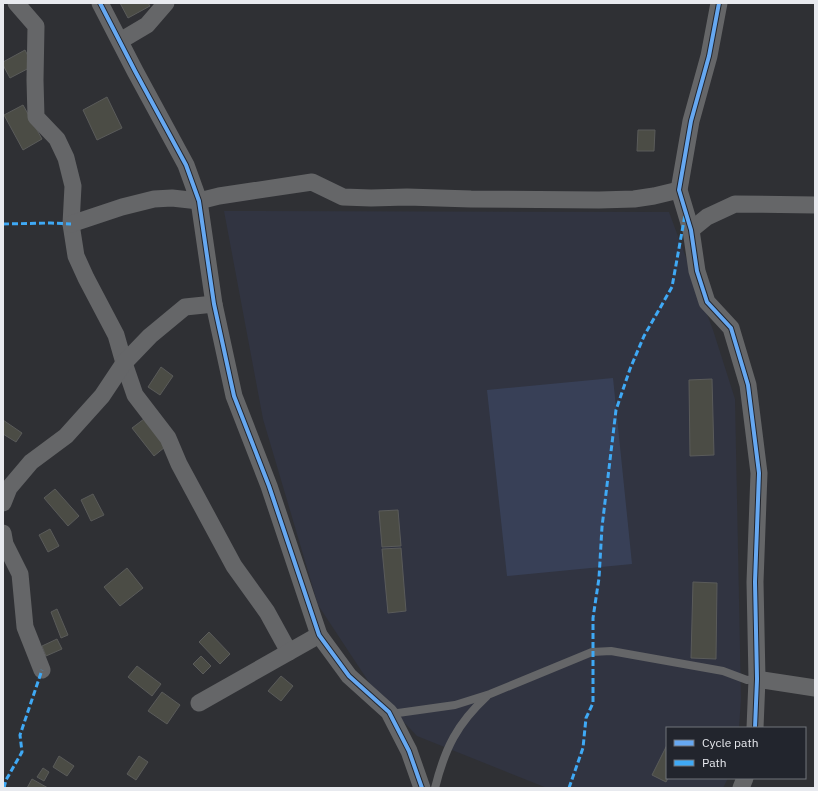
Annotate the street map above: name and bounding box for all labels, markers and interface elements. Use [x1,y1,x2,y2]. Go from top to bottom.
legend [666,727,806,779]
text: Cycle path [702,735,759,750]
text: Path [702,755,727,770]

